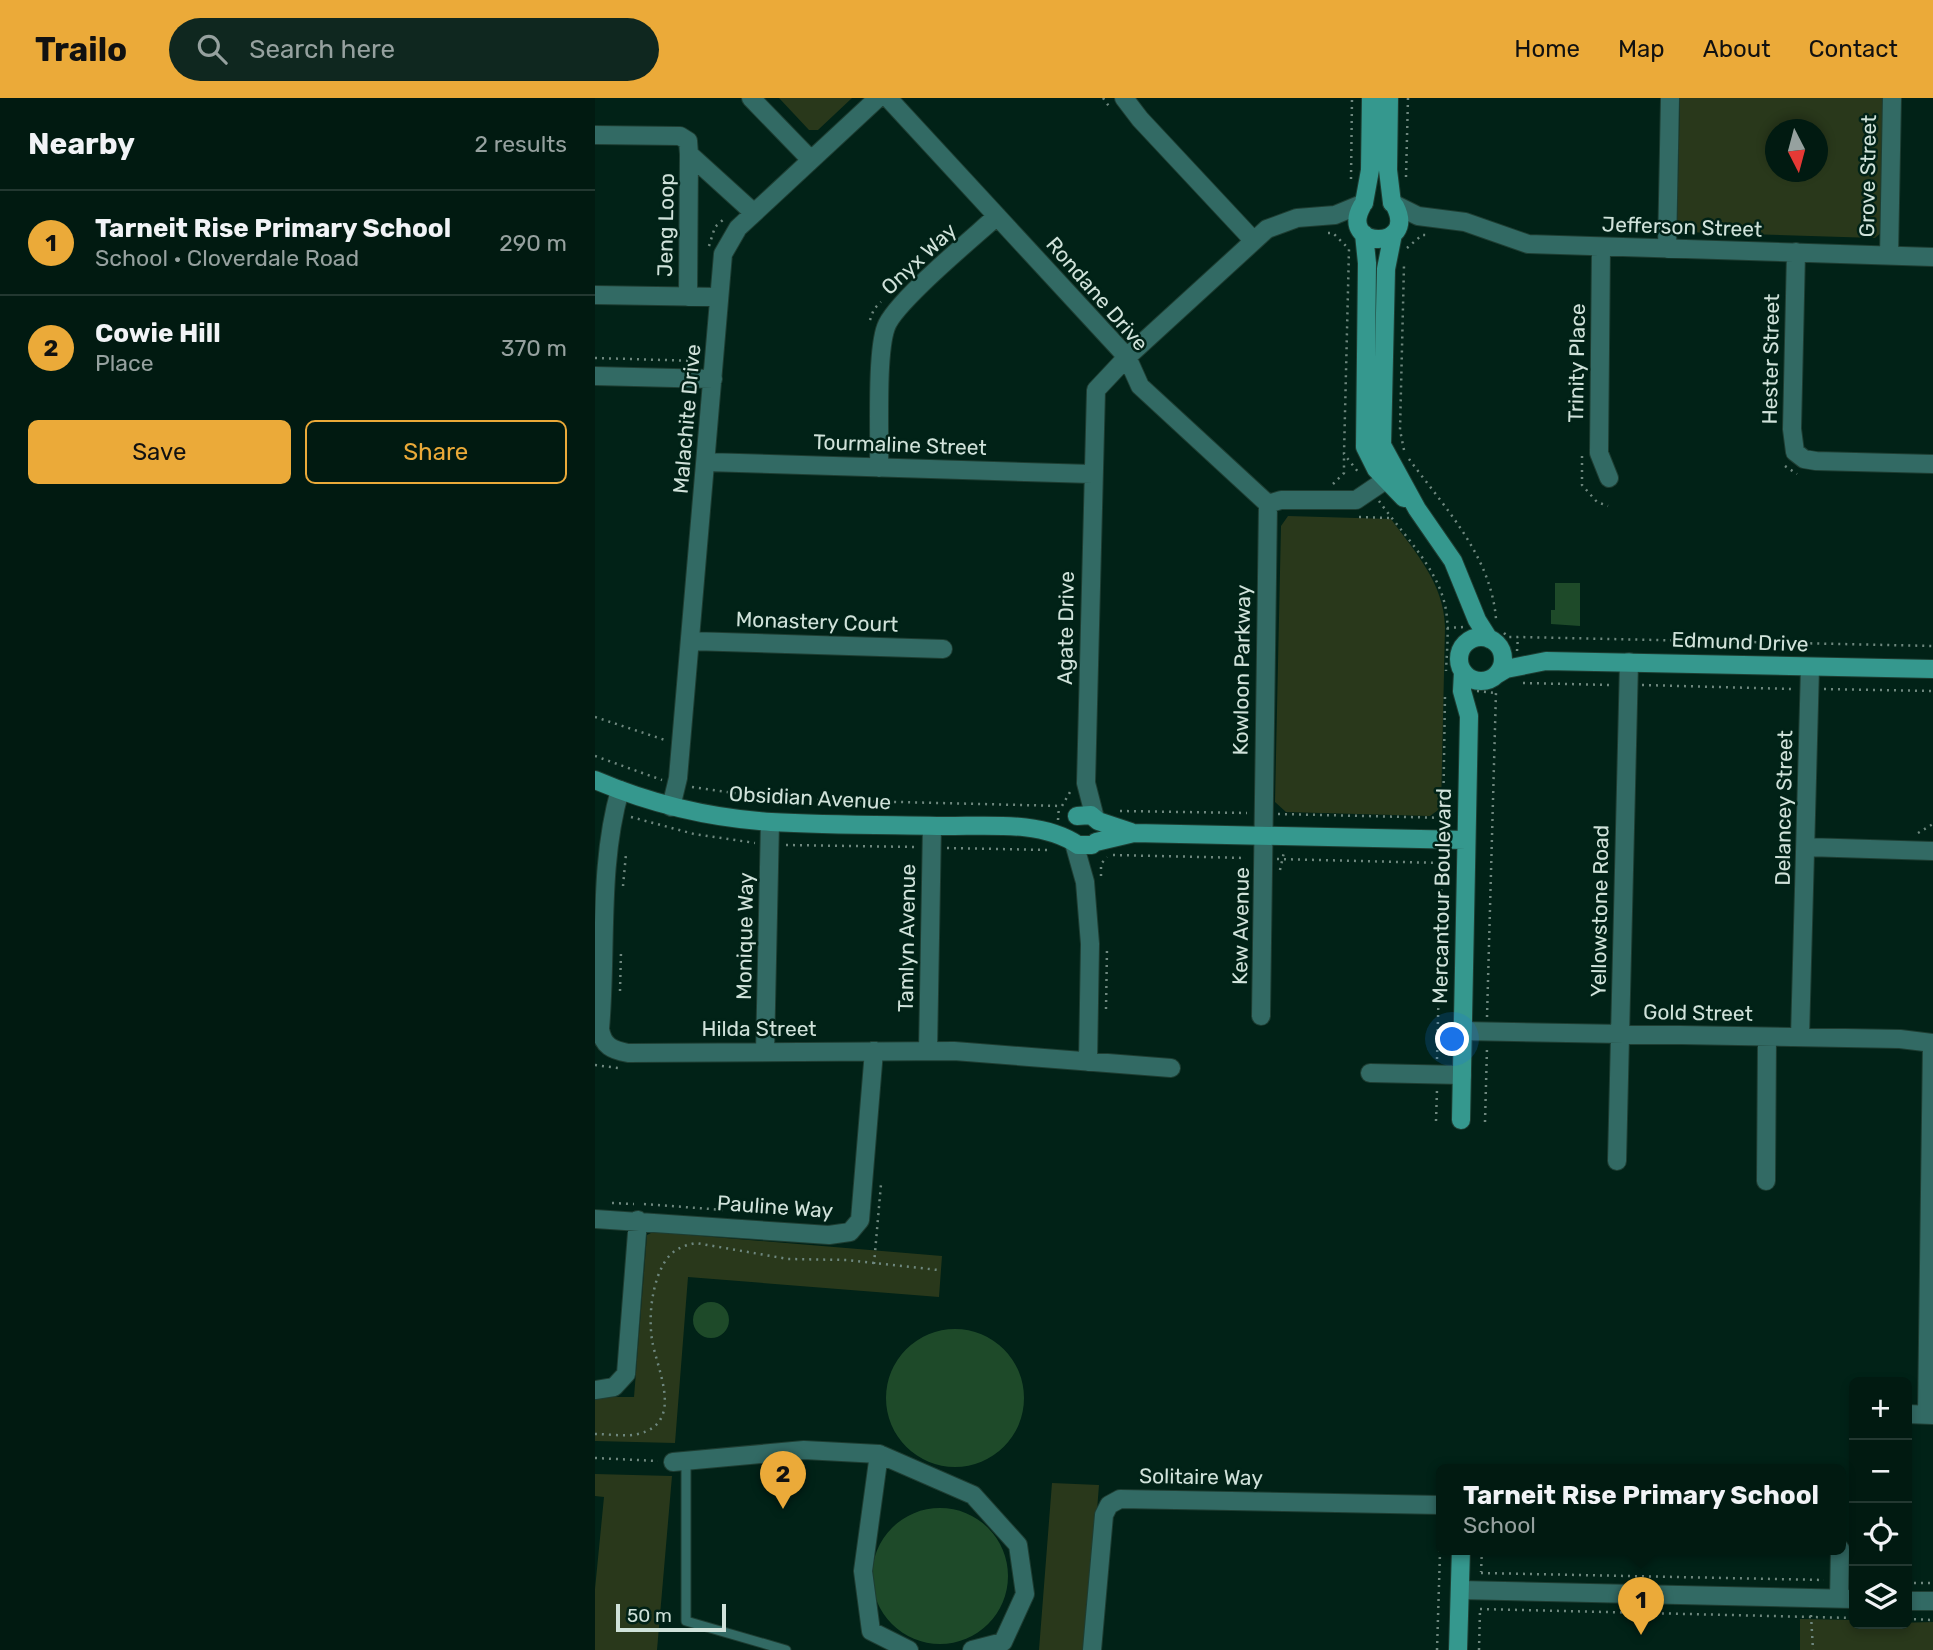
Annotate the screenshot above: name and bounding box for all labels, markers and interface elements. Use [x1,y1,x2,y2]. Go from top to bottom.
search box [169,18,659,81]
text: Trailo [35,30,127,69]
icon: search [193,30,231,68]
text: Search here [249,34,395,65]
text: Home [1514,35,1580,63]
text: Map [1618,35,1665,63]
text: About [1703,35,1771,63]
text: Contact [1809,35,1898,63]
street label: Grove Street [1854,114,1881,238]
north arrow [1765,119,1828,182]
text: Nearby [28,126,135,162]
text: 2 results [475,130,567,158]
street label: Jeng Loop [652,173,679,277]
street label: Jefferson Street [1601,211,1763,242]
text: Tarneit Rise Primary School [95,213,451,244]
street label: Onyx Way [876,217,962,300]
text: 1 [45,229,57,257]
text: 290 m [499,229,567,257]
street label: Rondane Drive [1041,232,1154,356]
text: School · Cloverdale Road [95,244,359,272]
street label: Hester Street [1757,293,1784,425]
street label: Trinity Place [1563,303,1590,423]
text: Cowie Hill [95,318,221,349]
text: 2 [44,334,58,362]
text: 370 m [501,334,567,362]
street label: Malachite Drive [668,343,705,495]
text: Place [95,349,154,377]
button: Save [28,420,291,484]
button: Share [305,420,567,484]
street label: Tourmaline Street [813,429,987,460]
street label: Agate Drive [1052,571,1079,685]
street label: Kowloon Parkway [1228,584,1255,756]
street label: Monastery Court [735,606,899,637]
street label: Edmund Drive [1671,627,1809,656]
street label: Delancey Street [1770,730,1797,886]
street label: Obsidian Avenue [728,781,892,814]
street label: Mercantour Boulevard [1427,788,1456,1004]
street label: Yellowstone Road [1585,825,1614,997]
street label: Tamlyn Avenue [893,864,920,1012]
street label: Kew Avenue [1227,867,1254,985]
street label: Monique Way [731,872,758,1000]
street label: Gold Street [1643,999,1753,1026]
street label: Hilda Street [701,1016,817,1041]
your location [1435,1022,1469,1056]
street label: Pauline Way [716,1190,834,1223]
map controls [1849,1377,1912,1629]
button: + [1849,1377,1912,1440]
button: − [1849,1440,1912,1503]
pin: 2 [760,1451,806,1509]
street label: Solitaire Way [1139,1463,1264,1490]
popup [1436,1464,1846,1555]
text: Tarneit Rise Primary School [1463,1480,1819,1511]
button: locate [1849,1503,1912,1566]
text: School [1463,1511,1536,1539]
button: layers [1849,1566,1912,1629]
pin: 1 [1618,1577,1664,1635]
scale bar [616,1601,726,1633]
text: 50 m [627,1604,672,1627]

